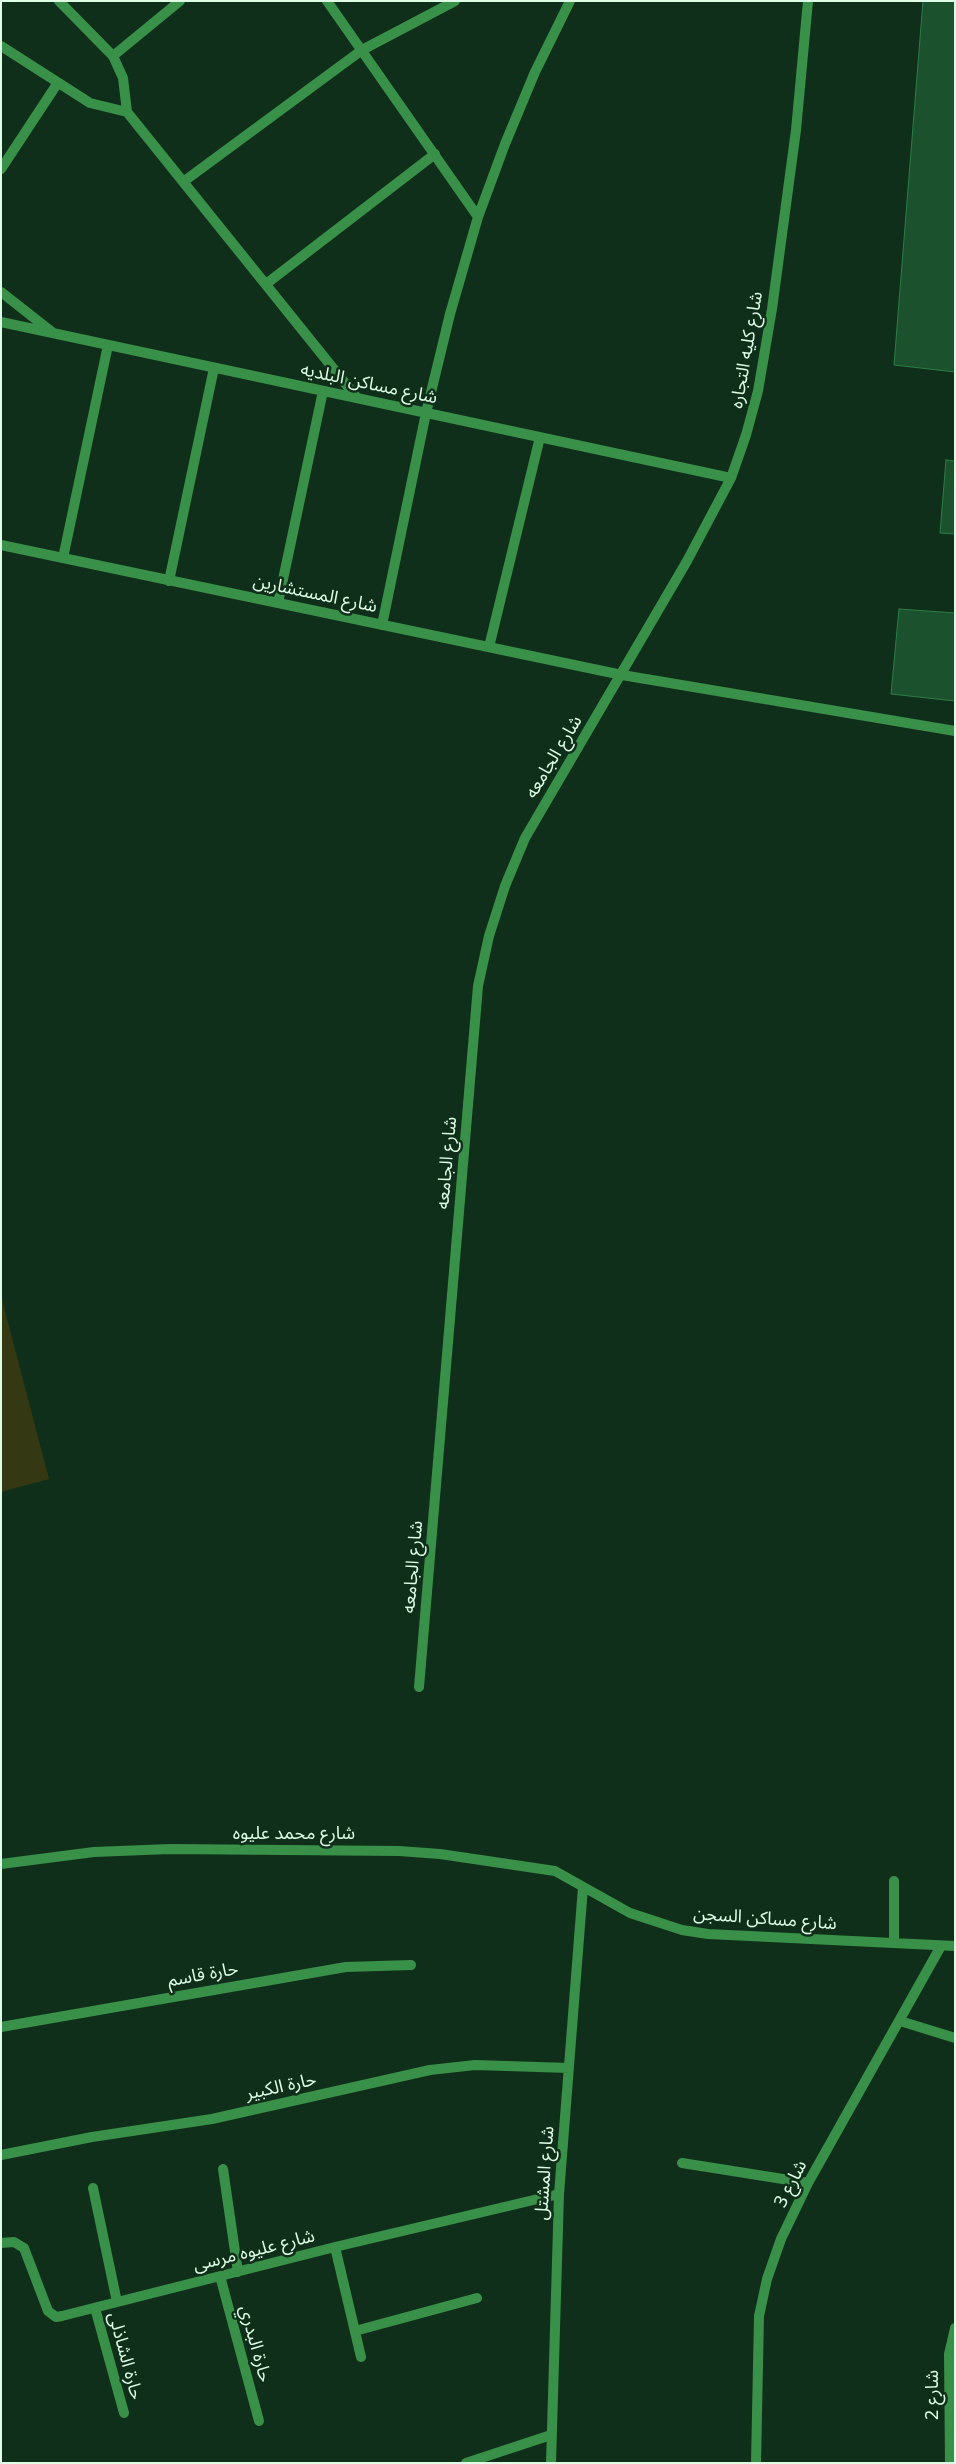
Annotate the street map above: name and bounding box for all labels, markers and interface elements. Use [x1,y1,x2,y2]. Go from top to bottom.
street label: شارع كليه التجاره [726,290,768,410]
street label: شارع مساكن البلديه [299,359,439,409]
street label: شارع المستشارين [251,570,379,618]
street label: شارع الجامعه [521,712,587,802]
street label: شارع الجامعه [432,1116,462,1210]
street label: شارع الجامعه [398,1520,428,1614]
street label: شارع محمد عليوه [233,1823,355,1845]
street label: شارع مساكن السجن [692,1903,838,1935]
street label: حارة قاسم [166,1958,240,1992]
street label: حارة الكبير [244,2069,318,2105]
street label: شارع المشتل [531,2125,559,2221]
street label: شارع 3 [770,2157,812,2211]
street label: شارع عليوه مرسى [191,2225,317,2277]
street label: حارة البدري [234,2303,276,2385]
street label: حارة الشاذلى [103,2310,147,2402]
street label: شارع 2 [922,2370,944,2420]

